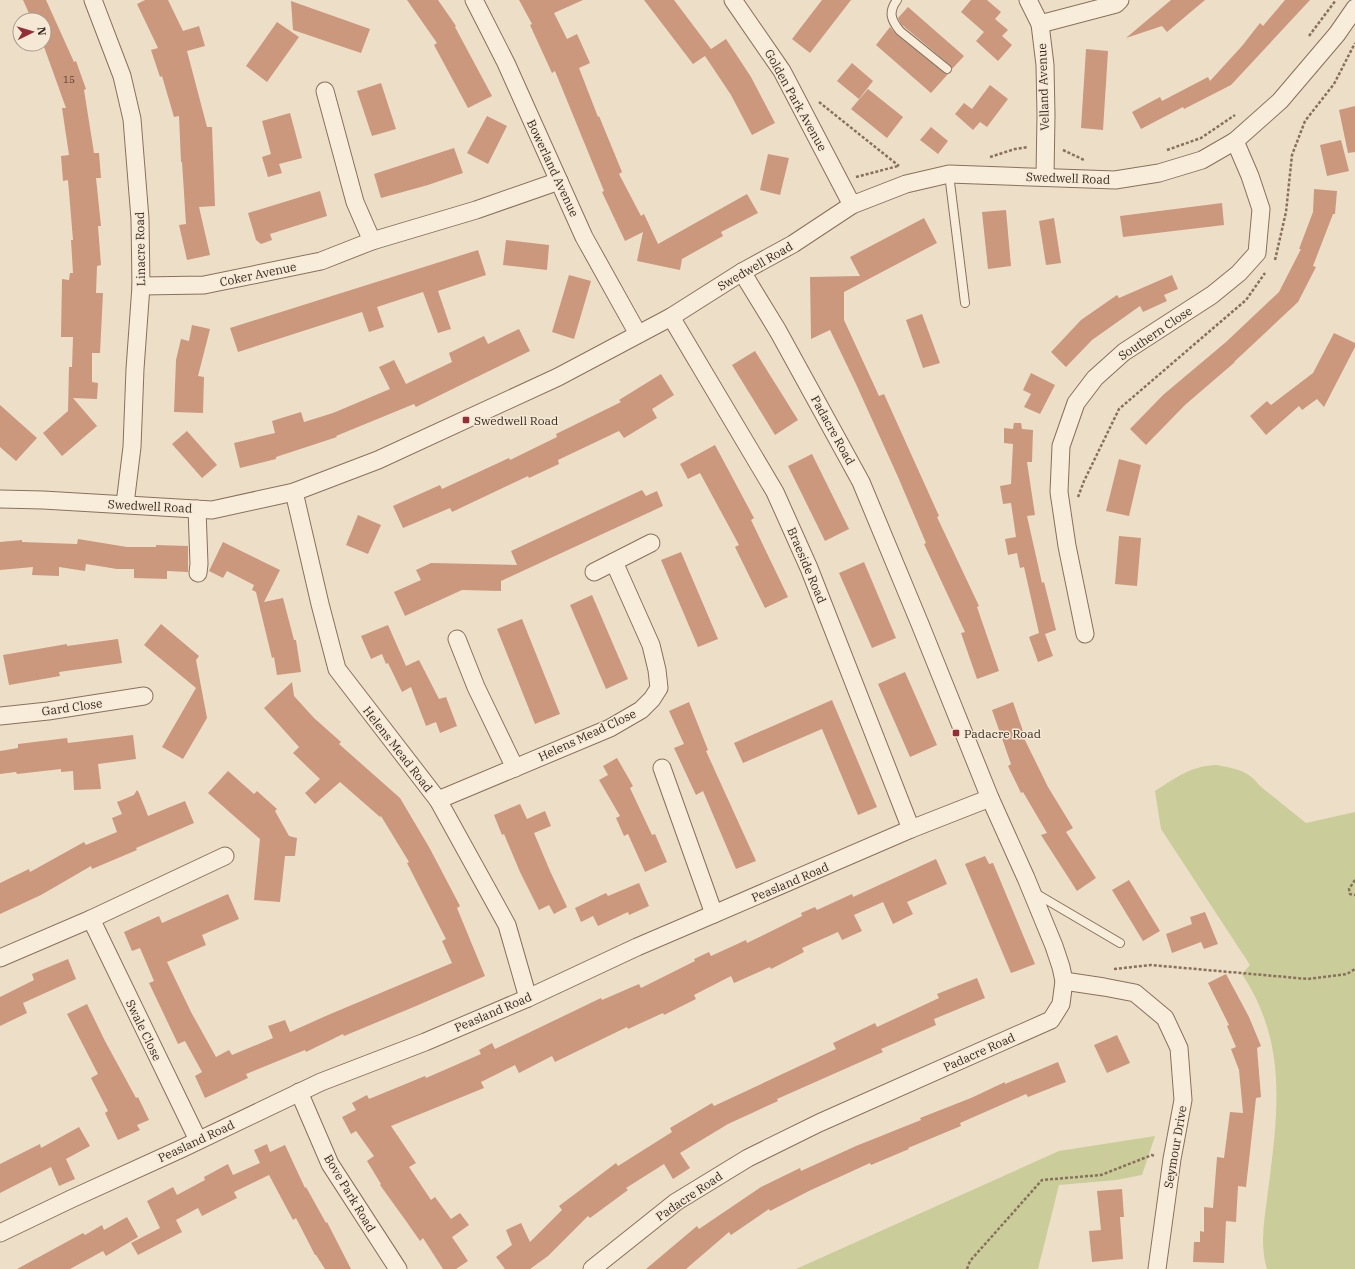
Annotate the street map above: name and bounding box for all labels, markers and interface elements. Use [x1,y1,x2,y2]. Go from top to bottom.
north arrow [12,12,52,52]
text: N [35,26,49,36]
street label: Velland Avenue [1034,43,1052,131]
street label: Golden Park Avenue [762,46,830,154]
house number: 15 [63,73,75,86]
street label: Bowerland Avenue [524,117,582,219]
street label: Swedwell Road [1026,169,1110,187]
street label: Linacre Road [132,212,148,286]
street label: Swedwell Road [715,238,795,294]
street label: Coker Avenue [218,259,298,289]
street label: Southern Close [1115,303,1195,363]
street label: Padacre Road [808,393,858,467]
place label: Swedwell Road [474,413,558,428]
marker: Swedwell Road [461,415,471,425]
street label: Swedwell Road [107,496,193,516]
street label: Braeside Road [784,525,830,605]
street label: Gard Close [41,695,103,719]
street label: Helens Mead Road [360,703,436,795]
street label: Helens Mead Close [536,706,638,764]
place label: Padacre Road [964,726,1041,741]
marker: Padacre Road [951,728,961,738]
street label: Peasland Road [749,859,831,905]
street label: Peasland Road [452,989,534,1035]
street label: Swale Close [123,997,165,1063]
street label: Padacre Road [941,1029,1017,1075]
street label: Seymour Drive [1160,1104,1190,1190]
street label: Peasland Road [155,1117,237,1165]
street label: Bove Park Road [321,1152,379,1234]
street label: Padacre Road [653,1168,725,1224]

